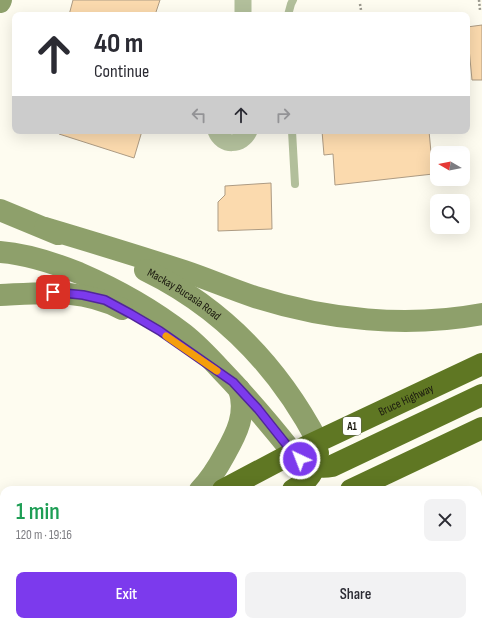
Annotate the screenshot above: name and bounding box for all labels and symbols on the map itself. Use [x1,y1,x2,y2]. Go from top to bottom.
north arrow [430,146,470,186]
street label: Mackay Bucasia Road [145,265,224,324]
pin [36,275,70,309]
street label: Bruce Highway [376,381,437,420]
road number: A1 [343,417,361,435]
position arrow [279,438,321,480]

